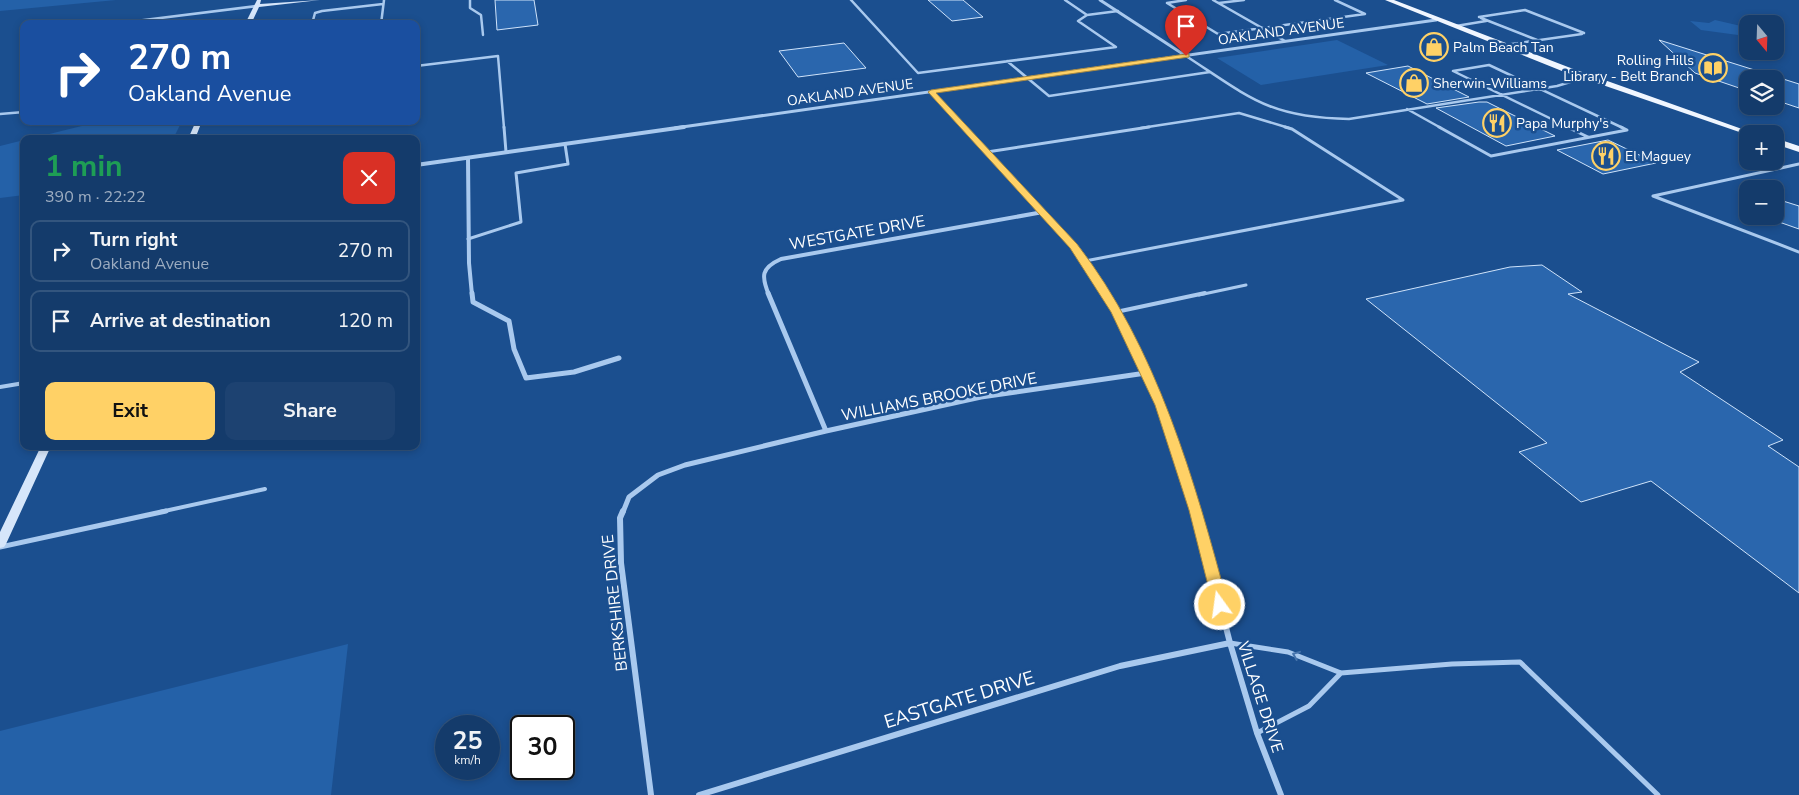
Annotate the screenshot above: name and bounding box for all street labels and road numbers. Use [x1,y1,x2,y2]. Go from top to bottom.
street label: OAKLAND AVENUE [1217,13,1345,50]
street label: OAKLAND AVENUE [786,74,914,111]
street label: WESTGATE DRIVE [788,210,927,256]
street label: WILLIAMS BROOKE DRIVE [839,367,1039,427]
street label: BERKSHIRE DRIVE [597,533,633,673]
street label: VILLAGE DRIVE [1231,638,1288,756]
street label: EASTGATE DRIVE [881,665,1038,735]

